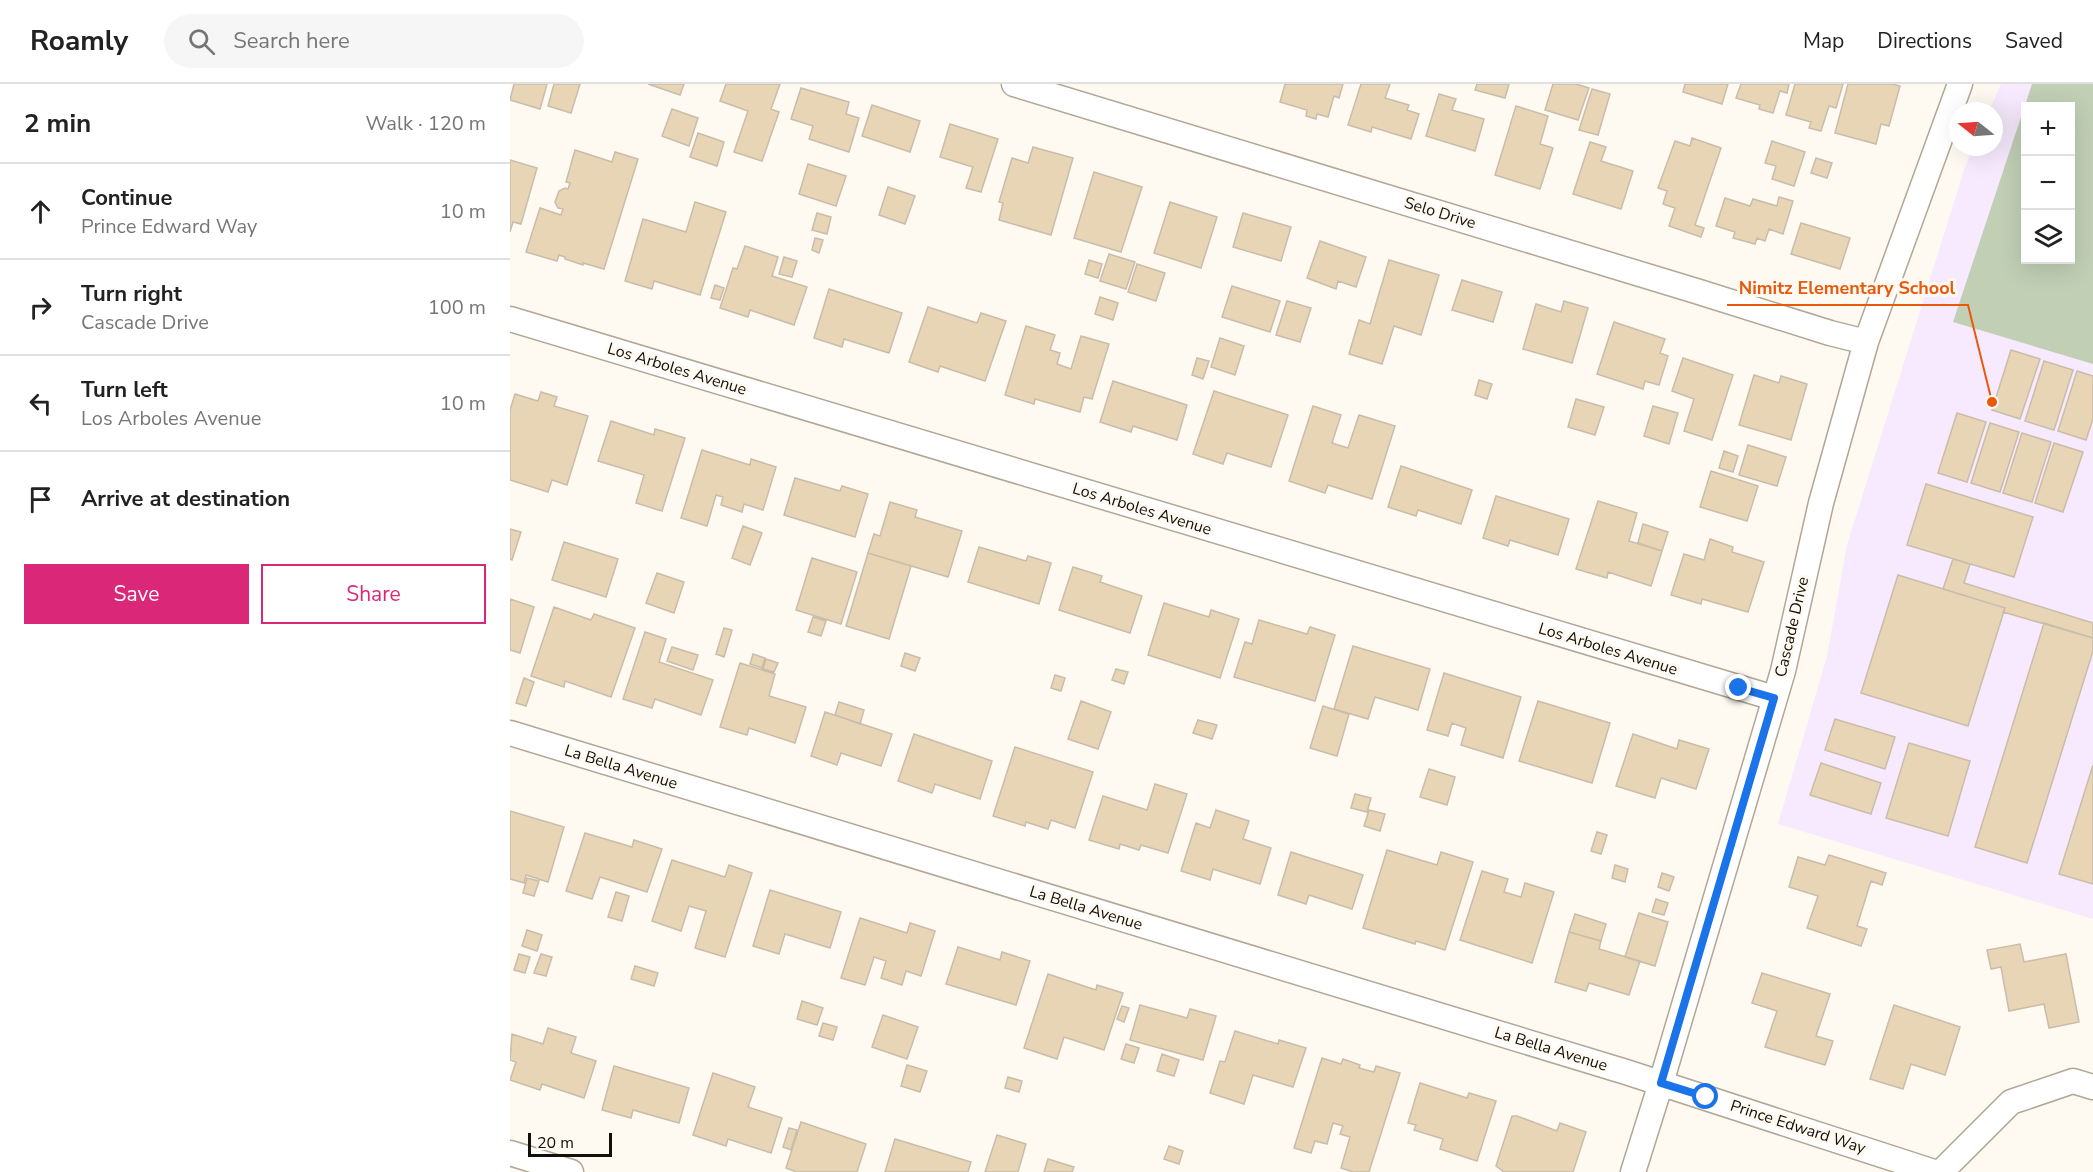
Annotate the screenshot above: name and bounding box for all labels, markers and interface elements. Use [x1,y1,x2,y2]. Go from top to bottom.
search box [164,14,584,68]
text: Roamly [30,22,128,60]
icon: search [185,25,218,58]
text: Search here [233,26,350,56]
text: Map [1803,27,1844,55]
text: Directions [1877,27,1972,55]
text: Saved [2005,27,2063,55]
north arrow [1949,102,2003,156]
map controls [2021,102,2075,264]
button: + [2021,102,2075,156]
text: 2 min [24,106,91,141]
text: Walk · 120 m [366,110,486,137]
button: − [2021,156,2075,210]
text: Continue [81,183,172,213]
street label: Selo Drive [1401,192,1479,234]
icon: ahead [24,195,57,228]
text: 10 m [440,198,486,225]
button: layers [2021,210,2075,264]
text: Prince Edward Way [81,213,257,240]
callout: Nimitz Elementary School [1727,269,1968,305]
text: Nimitz Elementary School [1739,276,1956,300]
text: Turn right [81,279,182,309]
icon: right [24,291,57,324]
text: 100 m [428,294,486,321]
text: Cascade Drive [81,309,209,336]
street label: Los Arboles Avenue [605,337,749,401]
text: Turn left [81,375,168,405]
icon: left [24,387,57,420]
text: 10 m [440,390,486,417]
text: Los Arboles Avenue [81,405,261,432]
street label: Los Arboles Avenue [1070,477,1214,541]
icon: arrive [24,483,57,516]
text: Arrive at destination [81,484,290,514]
button: Save [24,564,249,624]
button: Share [261,564,486,624]
street label: Cascade Drive [1770,575,1814,679]
street label: Los Arboles Avenue [1536,617,1680,681]
route end [1725,674,1751,700]
street label: La Bella Avenue [562,739,680,795]
street label: La Bella Avenue [1027,880,1145,936]
street label: La Bella Avenue [1492,1021,1610,1077]
route start [1692,1083,1718,1109]
street label: Prince Edward Way [1727,1095,1869,1160]
scale bar [528,1130,612,1158]
text: 20 m [537,1132,574,1154]

